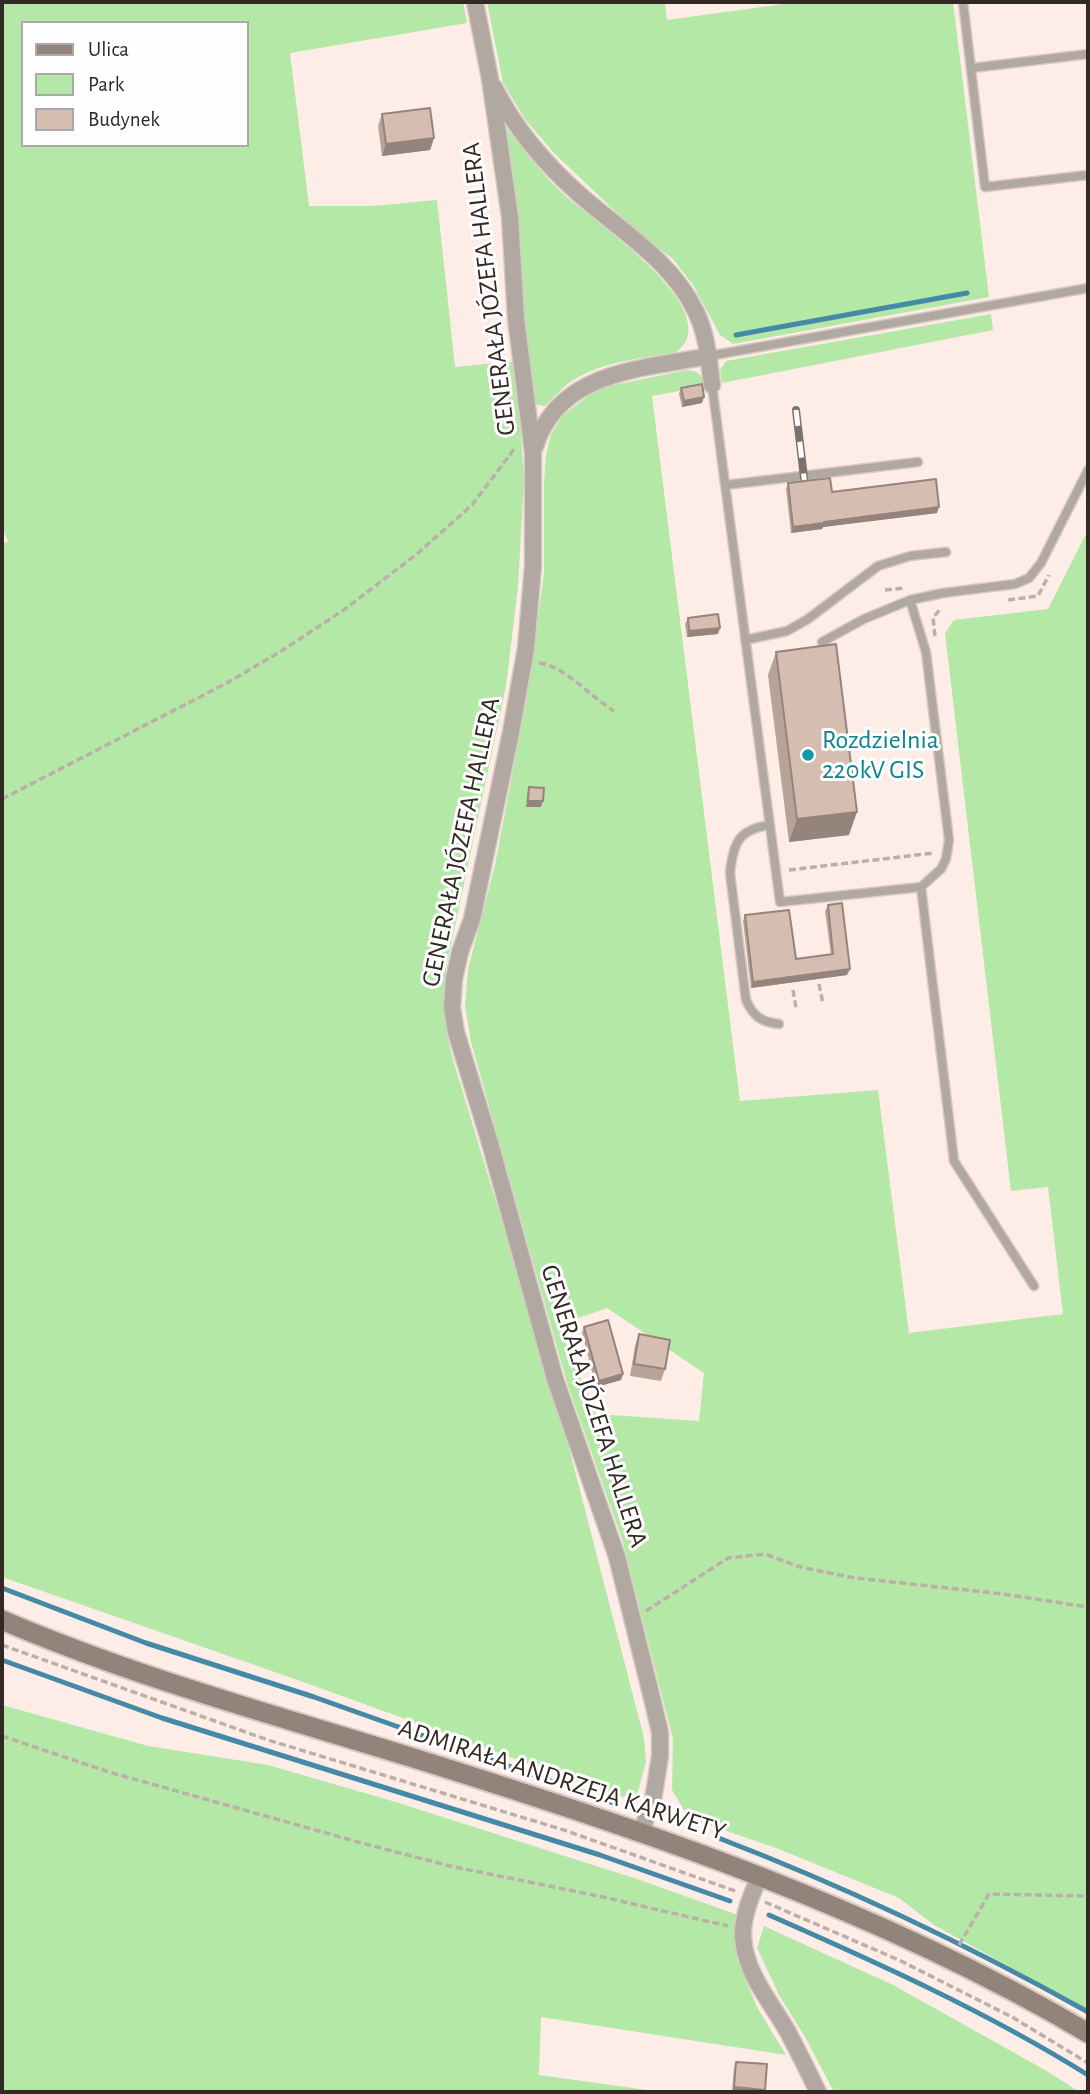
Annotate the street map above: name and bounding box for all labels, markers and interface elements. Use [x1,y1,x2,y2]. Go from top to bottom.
legend [21,21,248,147]
text: Ulica [88,39,129,60]
text: Park [88,74,124,95]
text: Budynek [88,109,160,130]
street label: GENERAŁA JÓZEFA HALLERA [456,141,522,437]
street label: GENERAŁA JÓZEFA HALLERA [415,694,507,990]
place label: Rozdzielnia 220kV GIS [822,724,939,786]
marker: Rozdzielnia 220kV GIS [800,747,816,763]
street label: GENERAŁA JÓZEFA HALLERA [534,1261,654,1551]
street label: ADMIRAŁA ANDRZEJA KARWETY [394,1712,730,1848]

